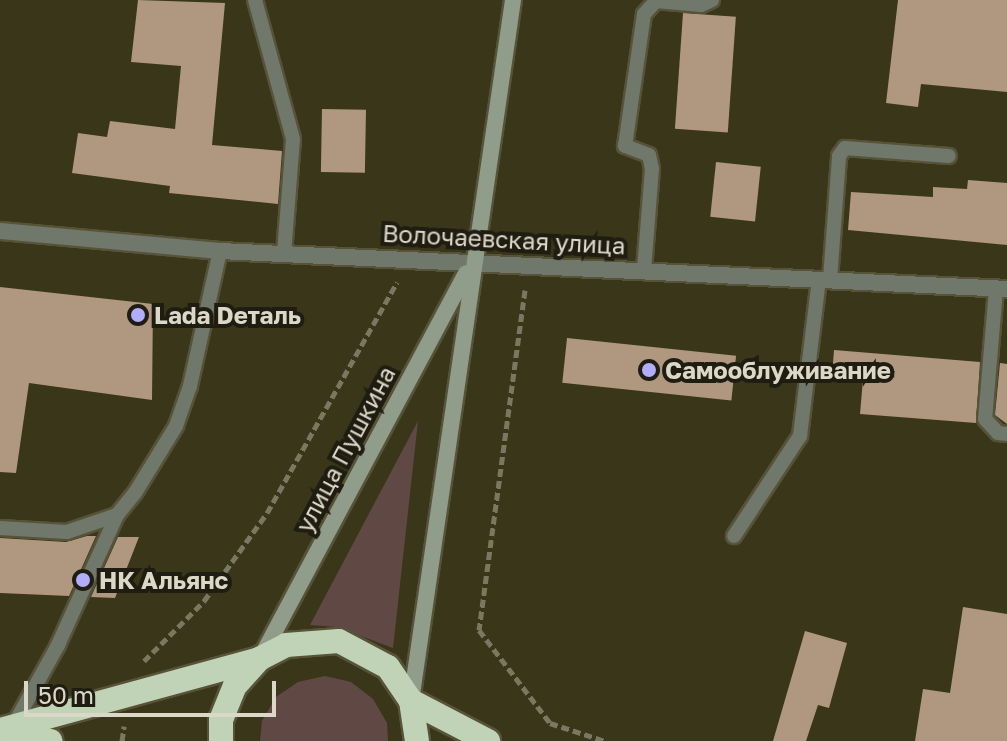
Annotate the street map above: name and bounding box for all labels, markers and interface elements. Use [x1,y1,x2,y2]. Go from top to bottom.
street label: Волочаевская улица [382,218,626,260]
place label: Lada Dеталь [154,301,301,329]
marker: Lada Dеталь [129,306,147,324]
place label: Самооблуживание [665,356,891,384]
street label: улица Пушкина [289,361,401,537]
marker: Самооблуживание [640,361,658,379]
place label: НК Альянс [99,566,228,594]
marker: НК Альянс [74,571,92,589]
scale bar [28,665,280,715]
text: 50 m [38,680,94,709]

